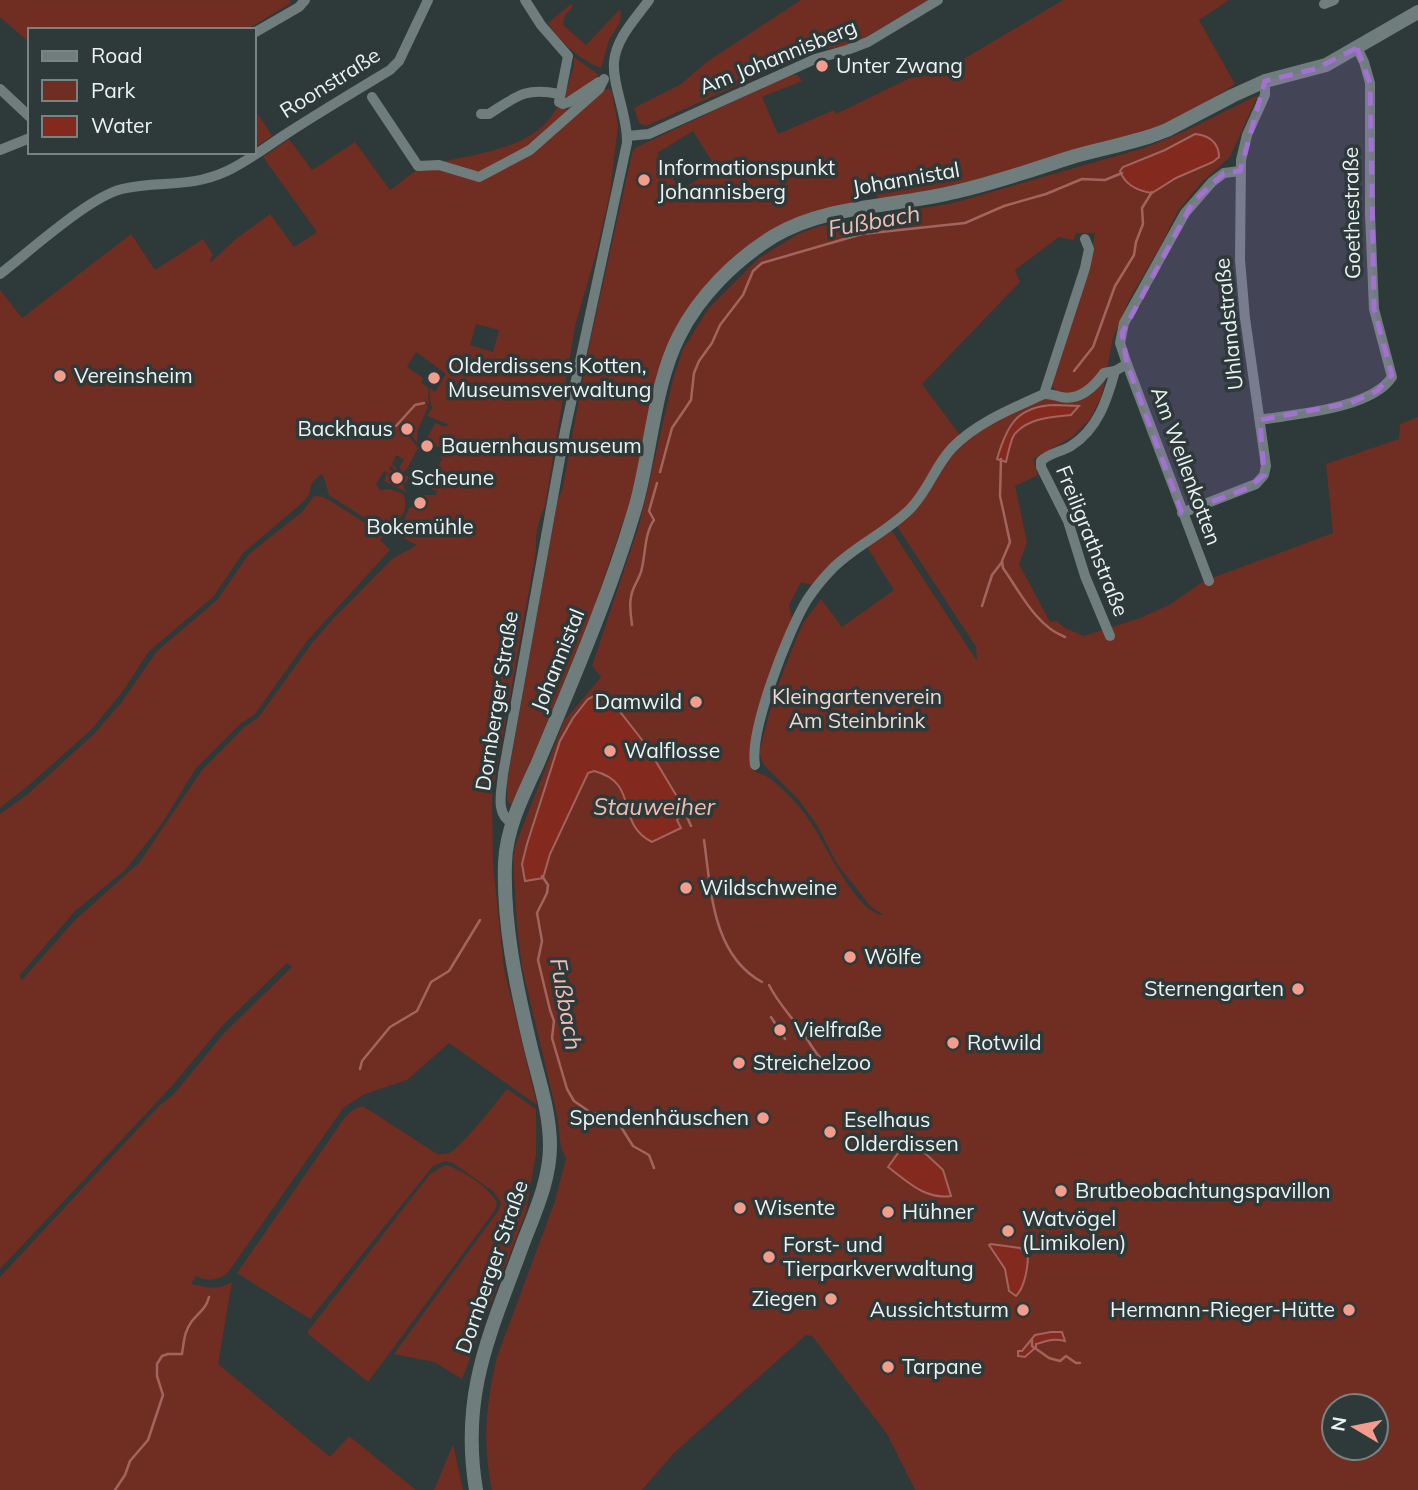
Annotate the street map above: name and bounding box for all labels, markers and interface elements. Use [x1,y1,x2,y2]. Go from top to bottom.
street label: Am Johannisberg [695,13,860,99]
legend [28,28,256,154]
street label: Roonstraße [275,41,384,123]
text: Road [91,42,142,68]
place label: Unter Zwang [836,52,963,78]
marker: Unter Zwang [814,58,830,74]
text: Park [91,77,135,103]
text: Water [91,112,152,138]
street label: Goethestraße [1337,147,1365,279]
place label: Informationspunkt Johannisberg [658,154,835,204]
street label: Johannistal [850,156,962,200]
marker: Informationspunkt Johannisberg [636,172,652,188]
water label: Fußbach [826,198,922,243]
street label: Uhlandstraße [1208,257,1248,391]
place label: Olderdissens Kotten, Museumsverwaltung [448,352,651,402]
place label: Vereinsheim [74,362,193,388]
marker: Vereinsheim [52,368,68,384]
marker: Olderdissens Kotten, Museumsverwaltung [426,370,442,386]
street label: Am Wellenkotten [1146,383,1228,549]
place label: Backhaus [297,415,393,441]
marker: Backhaus [399,421,415,437]
place label: Bauernhausmuseum [441,432,642,458]
marker: Bauernhausmuseum [419,438,435,454]
street label: Freiligrathstraße [1051,461,1135,620]
place label: Scheune [411,464,494,490]
marker: Scheune [389,470,405,486]
marker: Bokemühle [412,495,428,511]
place label: Bokemühle [366,513,474,539]
street label: Johannistal [525,604,589,715]
street label: Dornberger Straße [469,609,523,793]
park label: Kleingartenverein Am Steinbrink [772,683,942,733]
place label: Damwild [595,688,682,714]
marker: Damwild [688,694,704,710]
place label: Walflosse [624,737,720,763]
marker: Walflosse [602,743,618,759]
water label: Stauweiher [593,792,716,821]
place label: Wildschweine [700,874,837,900]
marker: Wildschweine [678,880,694,896]
place label: Wölfe [864,943,921,969]
marker: Wölfe [842,949,858,965]
water label: Fußbach [544,956,589,1052]
place label: Sternengarten [1144,975,1284,1001]
marker: Sternengarten [1290,981,1306,997]
place label: Vielfraße [794,1016,882,1042]
marker: Vielfraße [772,1022,788,1038]
place label: Rotwild [967,1029,1042,1055]
marker: Rotwild [945,1035,961,1051]
place label: Streichelzoo [753,1049,871,1075]
marker: Streichelzoo [731,1055,747,1071]
place label: Spendenhäuschen [569,1104,749,1130]
place label: Eselhaus Olderdissen [844,1106,959,1156]
marker: Spendenhäuschen [755,1110,771,1126]
marker: Eselhaus Olderdissen [822,1124,838,1140]
street label: Dornberger Straße [449,1177,533,1357]
place label: Brutbeobachtungspavillon [1075,1177,1331,1203]
marker: Brutbeobachtungspavillon [1053,1183,1069,1199]
place label: Wisente [754,1194,835,1220]
place label: Hühner [902,1198,974,1224]
marker: Wisente [732,1200,748,1216]
marker: Hühner [880,1204,896,1220]
place label: Watvögel (Limikolen) [1022,1205,1127,1255]
marker: Watvögel (Limikolen) [1000,1223,1016,1239]
place label: Forst- und Tierparkverwaltung [783,1231,974,1281]
marker: Forst- und Tierparkverwaltung [761,1249,777,1265]
place label: Ziegen [752,1285,817,1311]
marker: Ziegen [823,1291,839,1307]
place label: Aussichtsturm [870,1296,1009,1322]
place label: Hermann-Rieger-Hütte [1110,1296,1335,1322]
marker: Aussichtsturm [1015,1302,1031,1318]
marker: Hermann-Rieger-Hütte [1341,1302,1357,1318]
place label: Tarpane [902,1353,982,1379]
marker: Tarpane [880,1359,896,1375]
north arrow [1320,1392,1390,1462]
text: N [1325,1415,1351,1433]

